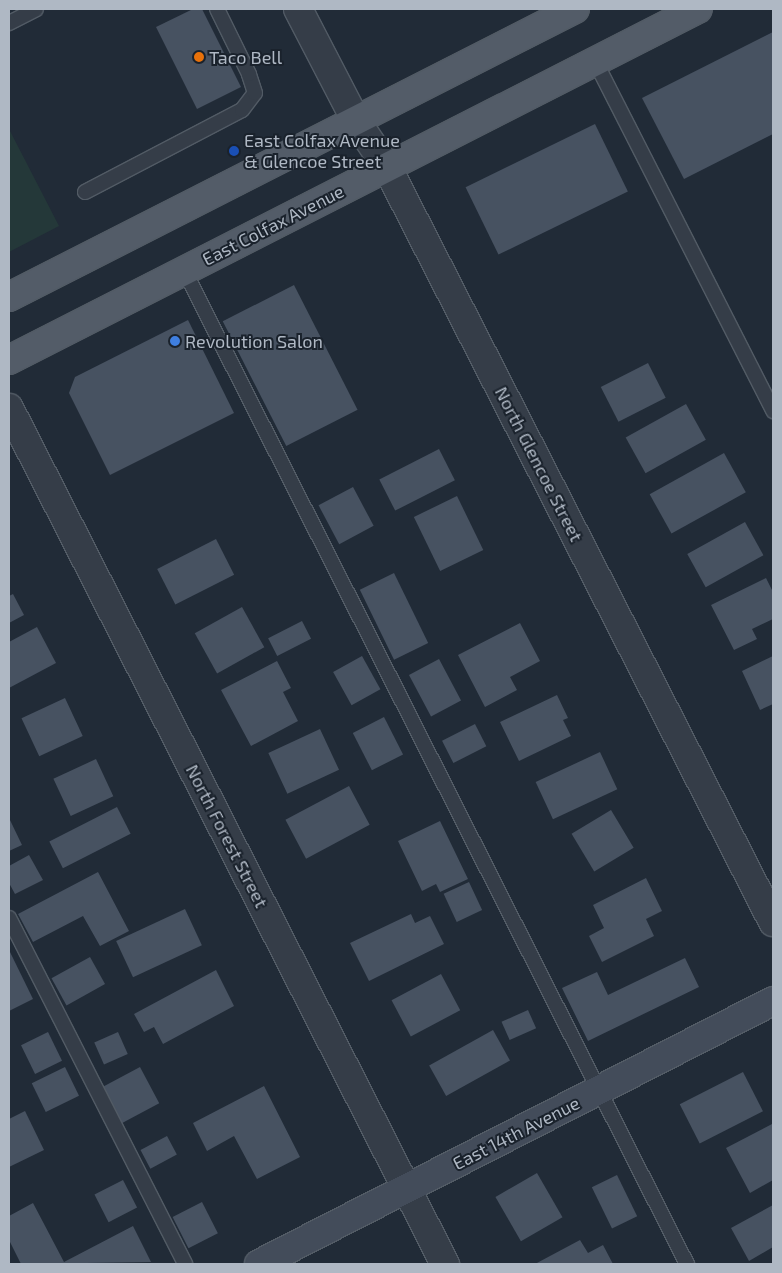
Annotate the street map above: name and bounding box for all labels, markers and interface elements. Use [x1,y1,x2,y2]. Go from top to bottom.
place label: Taco Bell [209,46,282,68]
marker: Taco Bell [193,51,205,63]
place label: East Colfax Avenue & Glencoe Street [244,130,400,172]
marker: East Colfax Avenue & Glencoe Street [228,145,240,157]
street label: East Colfax Avenue [198,180,348,270]
place label: Revolution Salon [185,330,323,352]
marker: Revolution Salon [169,335,181,347]
street label: North Glencoe Street [491,383,587,545]
street label: North Forest Street [182,761,272,911]
street label: East 14th Avenue [449,1092,583,1174]

